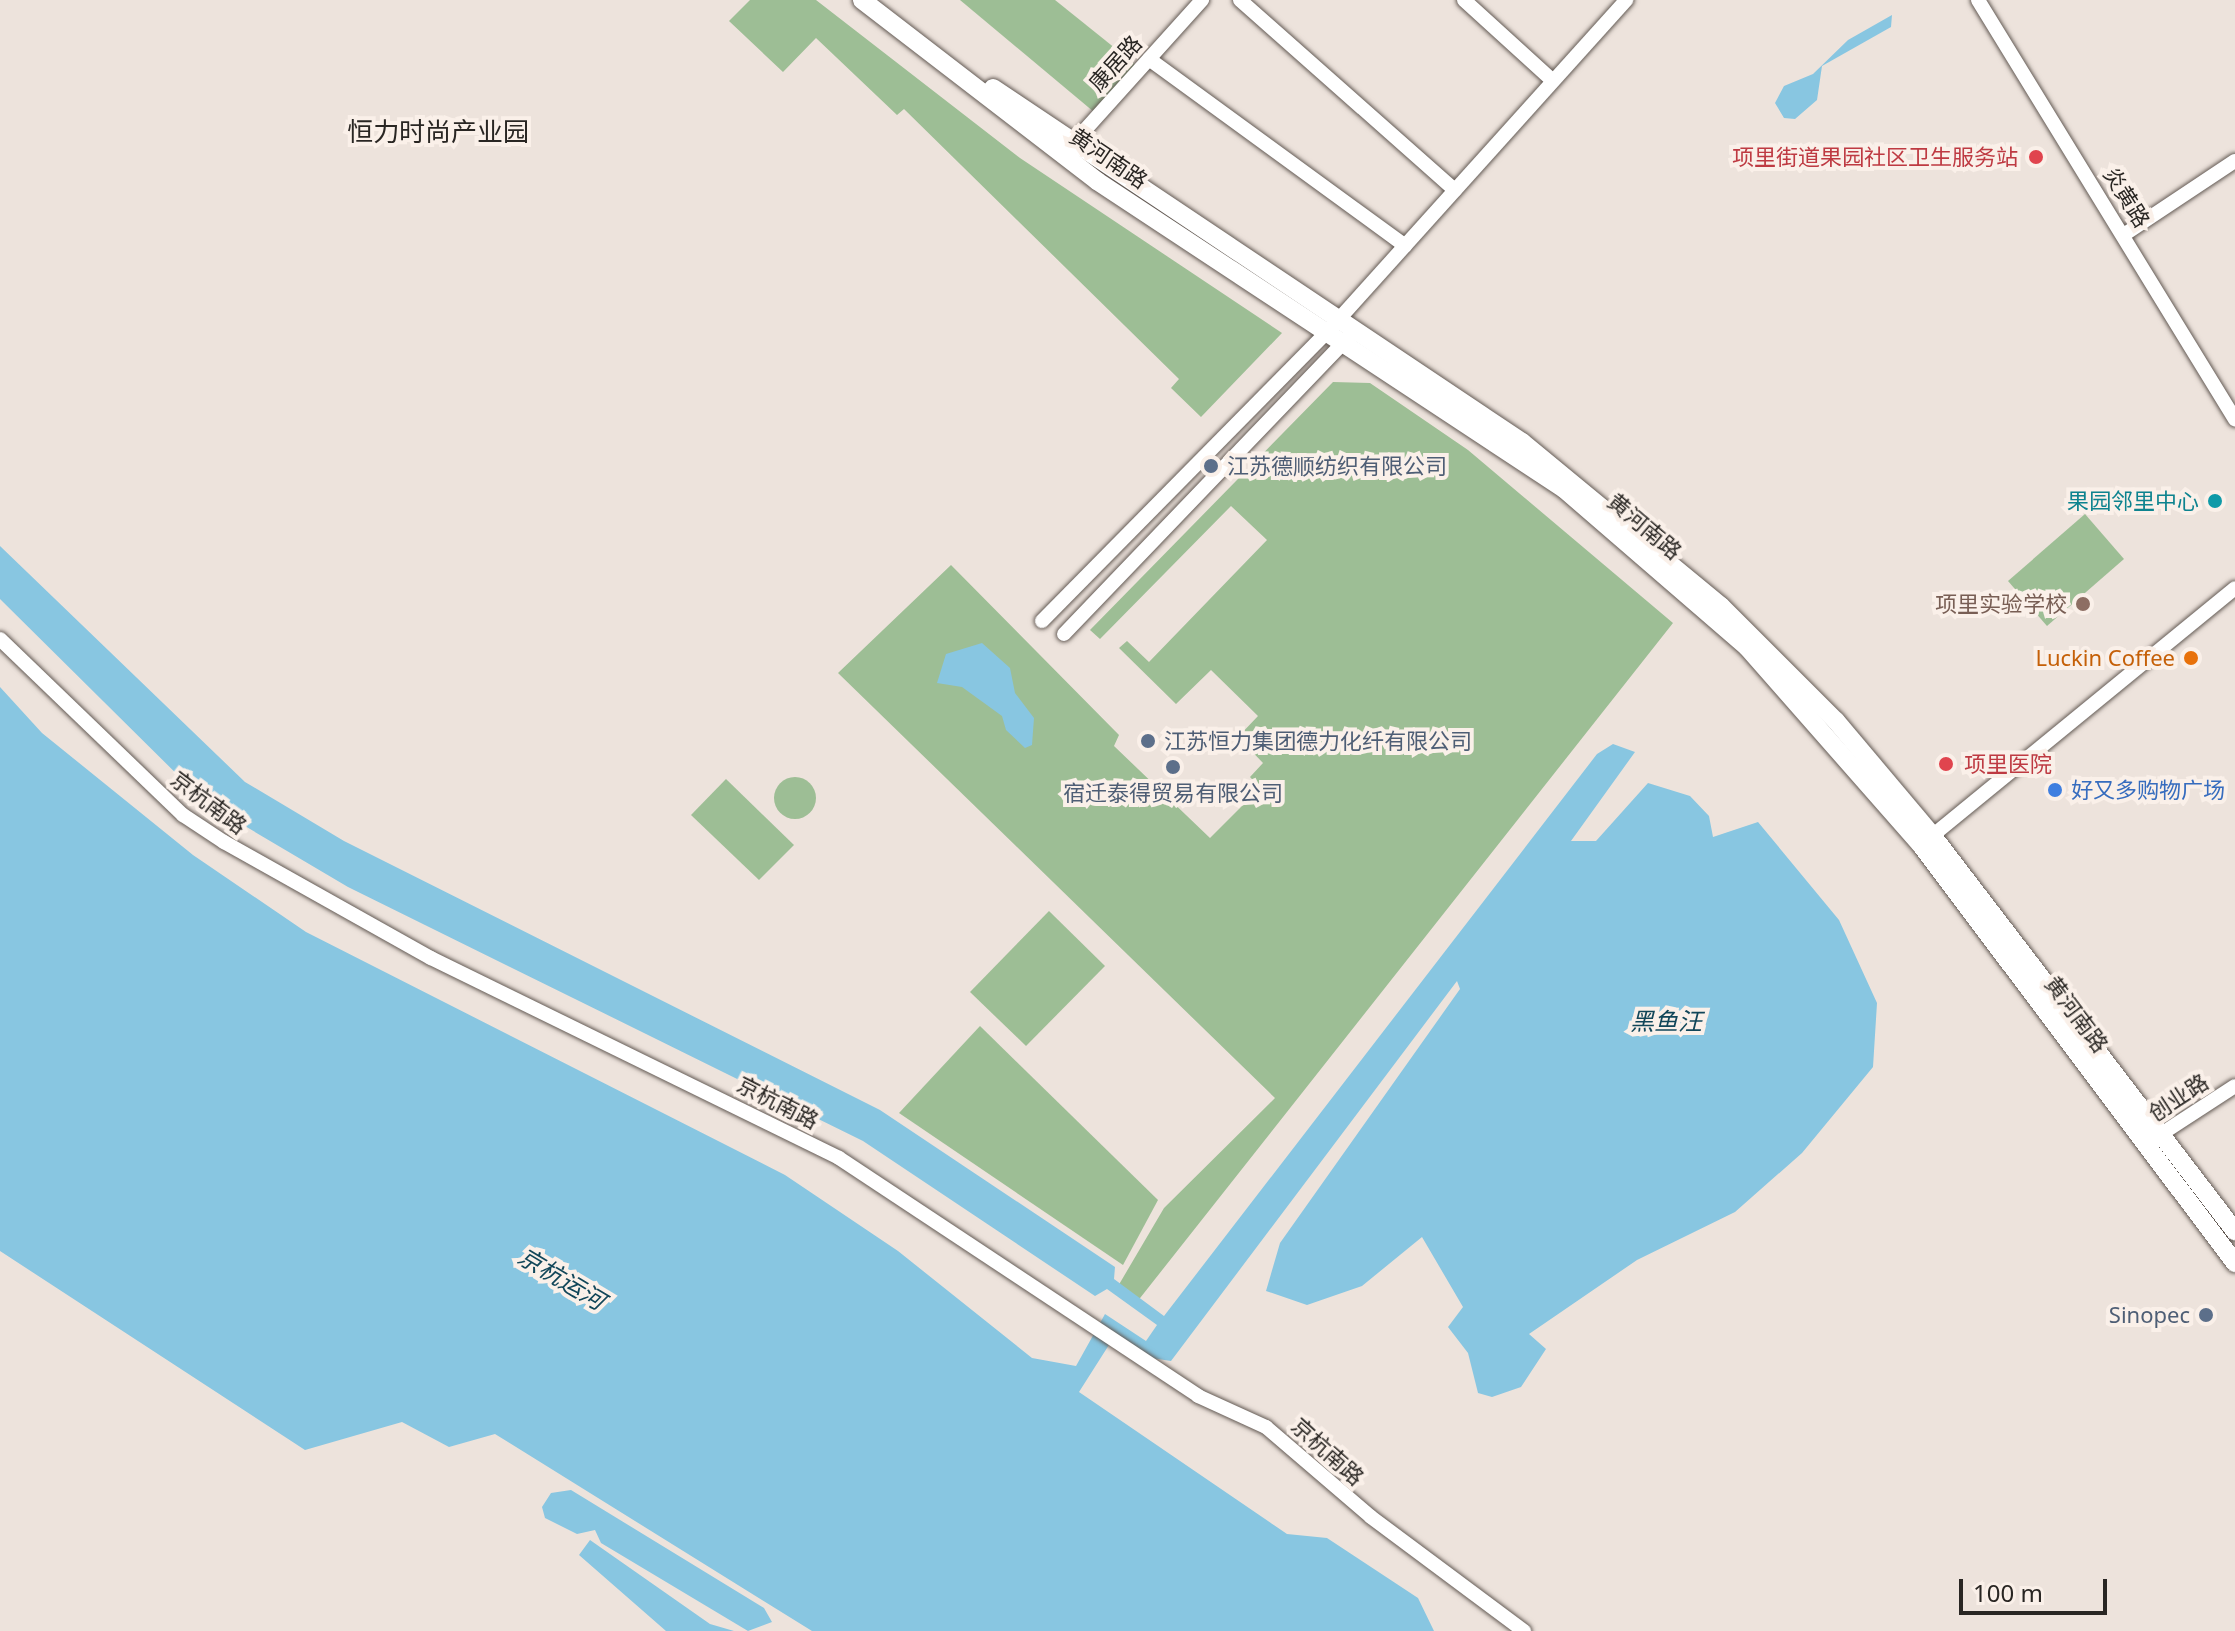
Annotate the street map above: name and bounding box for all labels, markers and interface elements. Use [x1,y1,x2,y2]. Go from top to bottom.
street label: 康居路 [1083,30,1147,96]
district label: 恒力时尚产业园 [347,116,529,148]
street label: 黄河南路 [1065,122,1153,194]
place label: 项里街道果园社区卫生服务站 [1732,144,2018,170]
marker: 项里街道果园社区卫生服务站 [2025,146,2047,168]
street label: 炎黄路 [2098,162,2156,232]
place label: 江苏德顺纺织有限公司 [1227,453,1447,479]
marker: 江苏德顺纺织有限公司 [1202,457,1220,475]
street label: 黄河南路 [1603,488,1687,564]
place label: 果园邻里中心 [2067,488,2199,514]
marker: 果园邻里中心 [2206,492,2224,510]
place label: 项里实验学校 [1935,591,2067,617]
marker: 项里实验学校 [2074,595,2092,613]
place label: Luckin Coffee [2035,645,2175,671]
marker: Luckin Coffee [2182,649,2200,667]
place label: 江苏恒力集团德力化纤有限公司 [1164,728,1472,754]
marker: 江苏恒力集团德力化纤有限公司 [1139,732,1157,750]
place label: 项里医院 [1964,751,2052,777]
marker: 项里医院 [1935,753,1957,775]
marker: 宿迁泰得贸易有限公司 [1164,758,1182,776]
street label: 京杭南路 [166,765,252,839]
place label: 好又多购物广场 [2071,777,2225,803]
place label: 宿迁泰得贸易有限公司 [1063,780,1283,806]
marker: 好又多购物广场 [2046,781,2064,799]
street label: 黄河南路 [2040,971,2114,1057]
water label: 黑鱼汪 [1630,1007,1702,1035]
street label: 创业路 [2143,1068,2213,1126]
street label: 京杭南路 [733,1070,823,1134]
water label: 京杭运河 [513,1241,611,1315]
place label: Sinopec [2109,1302,2190,1328]
marker: Sinopec [2197,1306,2215,1324]
street label: 京杭南路 [1286,1412,1370,1490]
scale bar [1963,1563,2111,1613]
text: 100 m [1973,1576,2043,1609]

